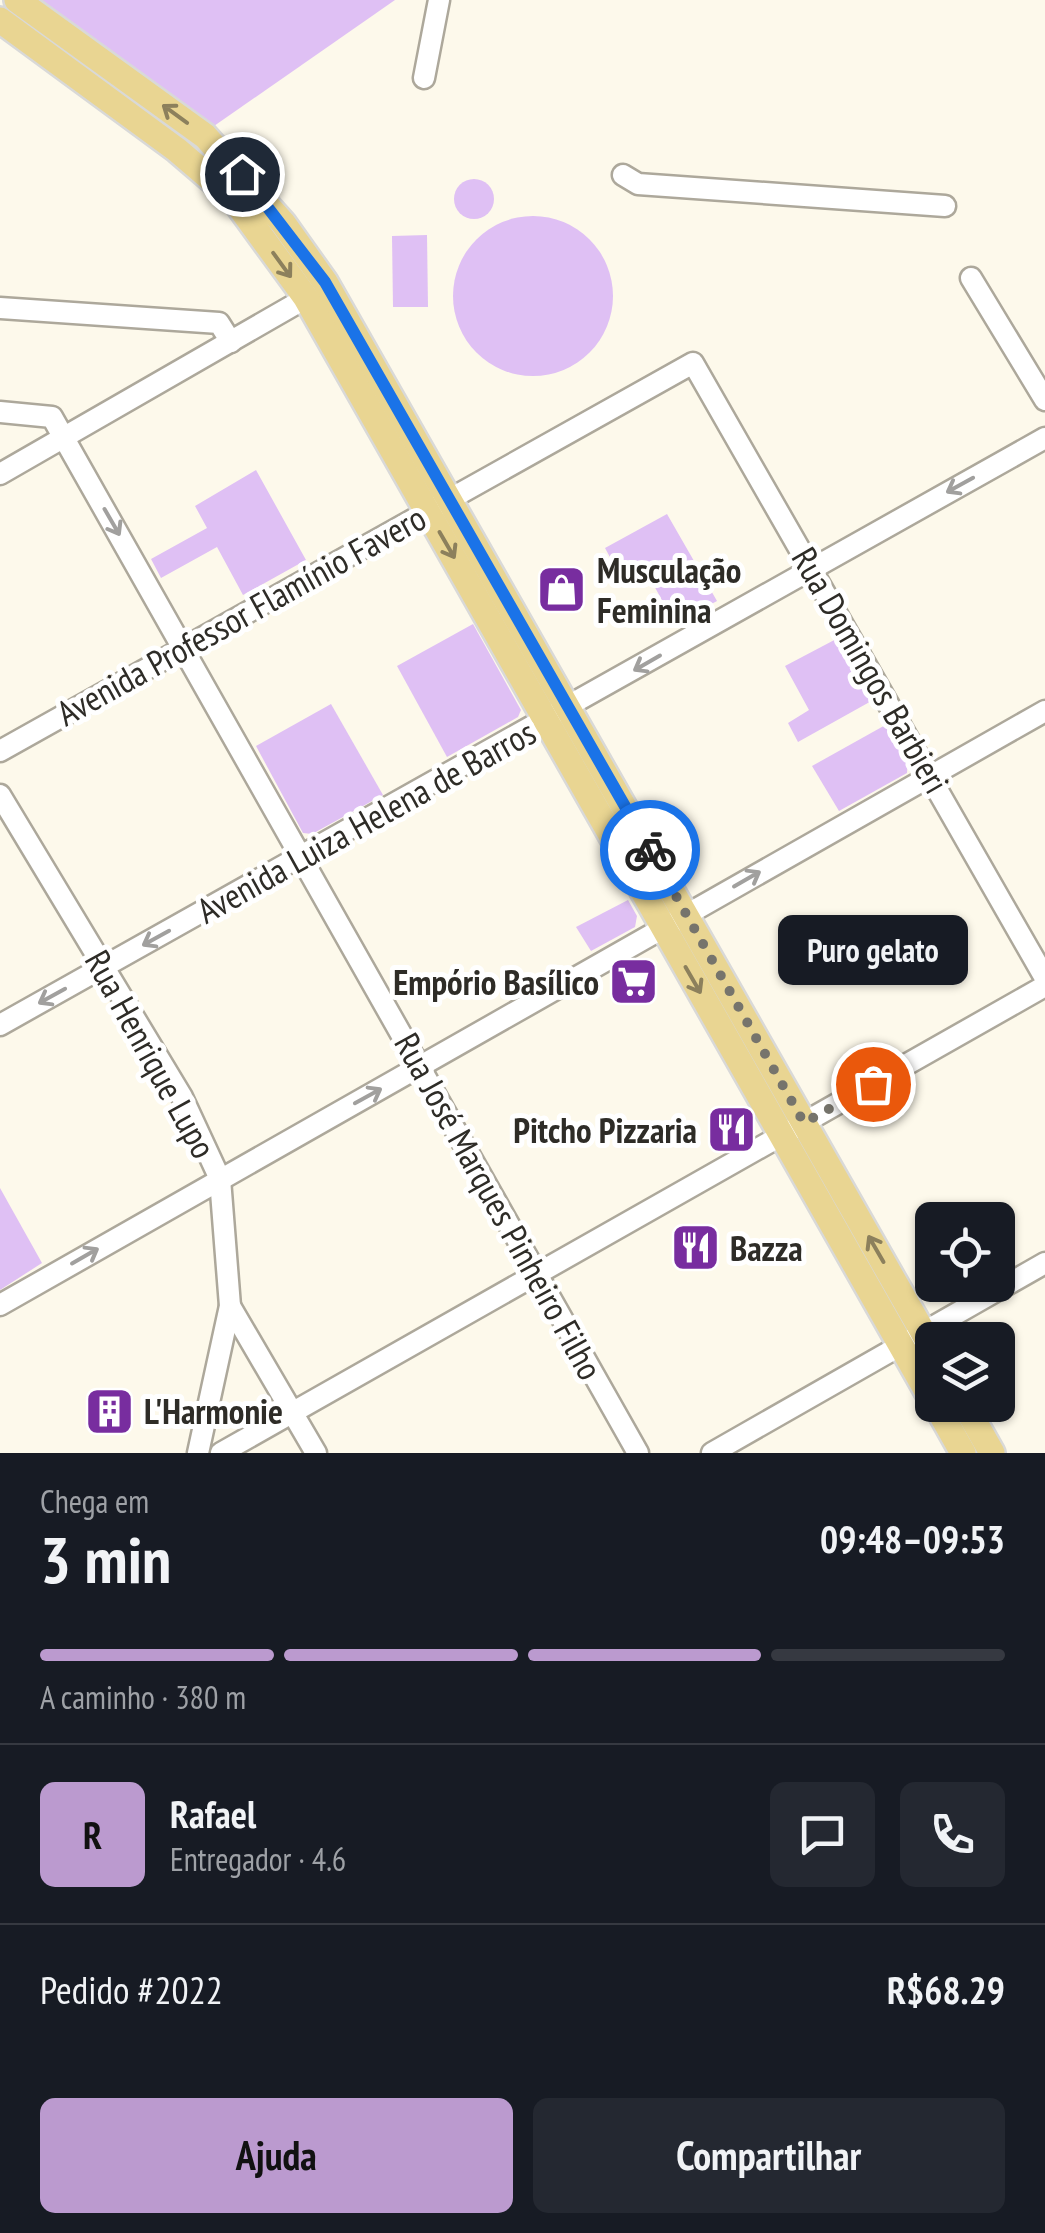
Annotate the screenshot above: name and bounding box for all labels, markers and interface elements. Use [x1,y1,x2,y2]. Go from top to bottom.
one-way arrow [161,104,189,125]
pin [200,132,285,217]
icon: home [215,147,270,202]
one-way arrow [271,251,292,278]
one-way arrow [946,476,975,496]
street label: Avenida Professor Flamínio Favero [48,494,434,736]
one-way arrow [102,507,122,537]
one-way arrow [437,530,457,559]
street label: Rua Domingos Barbieri [782,539,960,801]
place label: Musculação Feminina [597,547,741,633]
shop icon: Musculação Feminina [536,564,588,616]
one-way arrow [633,653,662,673]
street label: Avenida Luiza Helena de Barros [189,709,543,933]
courier [600,800,700,900]
icon: bike [623,823,678,878]
one-way arrow [732,869,761,889]
callout: Puro gelato [778,914,968,984]
one-way arrow [141,929,171,949]
text: Puro gelato [807,929,939,971]
street label: Rua Henrique Lupo [75,942,227,1166]
supermarket icon: Empório Basílico [608,956,660,1008]
place label: Empório Basílico [393,959,599,1005]
one-way arrow [683,965,703,994]
one-way arrow [38,987,67,1007]
street label: Rua José Marques Pinheiro Filho [384,1024,614,1388]
pin [831,1042,916,1127]
icon: bag [846,1057,901,1112]
one-way arrow [352,1086,382,1106]
restaurant icon: Pitcho Pizzaria [706,1104,758,1156]
place label: Pitcho Pizzaria [513,1107,697,1153]
map controls [915,1202,1015,1422]
button: locate [915,1202,1015,1302]
restaurant icon: Bazza [669,1222,721,1274]
place label: Bazza [730,1225,803,1271]
one-way arrow [866,1235,886,1264]
one-way arrow [69,1246,99,1266]
button: layers [915,1322,1015,1422]
building icon: L'Harmonie [83,1385,135,1437]
place label: L'Harmonie [144,1388,283,1434]
text: Chega em [40,1480,149,1522]
text: 09:48–09:53 [820,1514,1005,1563]
text: 3 min [40,1517,171,1601]
text: A caminho · 380 m [40,1676,246,1718]
button: chat [770,1782,875,1887]
button: phone [900,1782,1005,1887]
text: Rafael [170,1789,256,1838]
text: R [83,1810,102,1859]
text: Entregador · 4.6 [170,1838,346,1880]
text: Pedido #2022 [40,1965,223,2014]
text: R$68.29 [887,1965,1005,2014]
button: Ajuda [40,2098,513,2213]
button: Compartilhar [533,2098,1005,2213]

